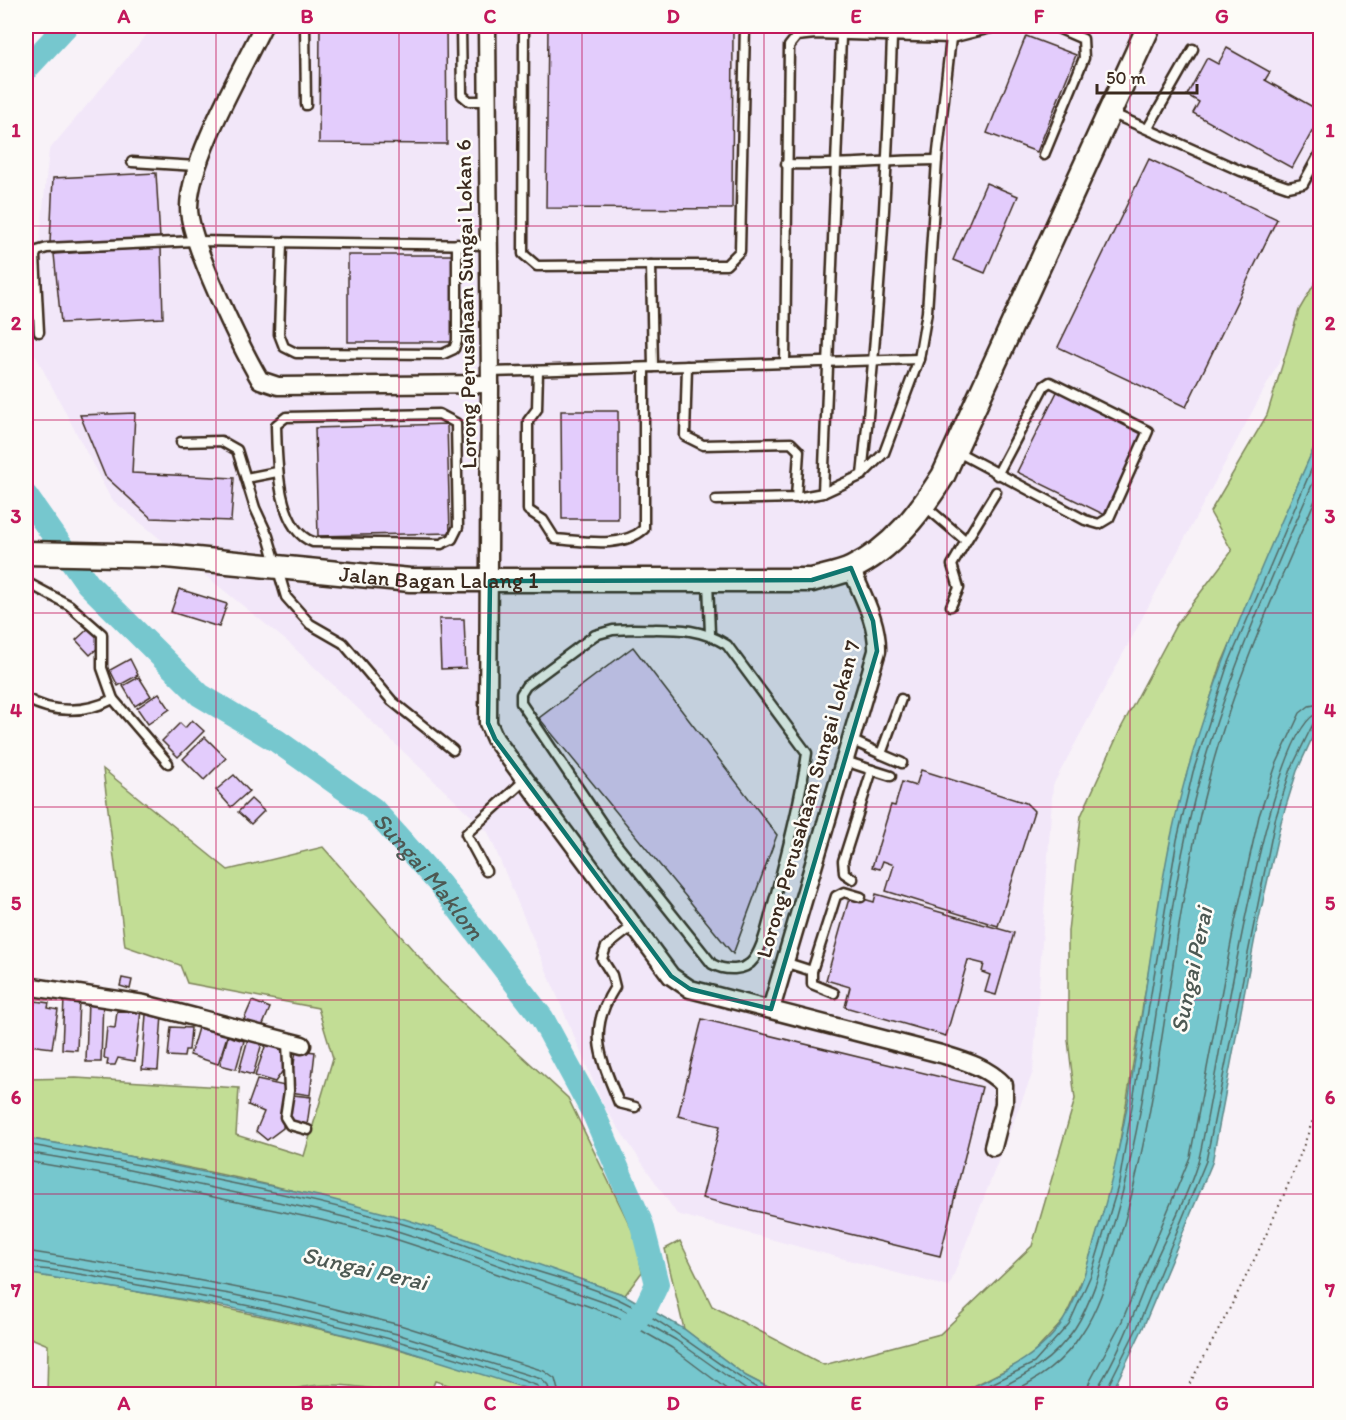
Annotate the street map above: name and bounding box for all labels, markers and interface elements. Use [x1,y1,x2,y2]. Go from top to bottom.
text: A [117,4,131,28]
text: B [301,4,314,28]
text: C [484,4,497,28]
text: D [666,4,680,28]
text: E [850,4,862,28]
text: F [1034,4,1045,28]
text: G [1215,4,1229,28]
scale bar [1097,57,1198,95]
text: 50 m [1106,67,1146,89]
text: 1 [11,118,21,142]
text: 1 [1325,118,1335,142]
street label: Lorong Perusahaan Sungai Lokan 6 [450,139,482,469]
text: 2 [11,311,22,335]
text: 2 [1325,311,1336,335]
text: 3 [11,504,22,528]
text: 3 [1325,504,1336,528]
street label: Jalan Bagan Lalang 1 [338,560,539,594]
street label: Lorong Perusahaan Sungai Lokan 7 [750,637,866,961]
text: 4 [10,698,22,722]
text: 4 [1324,698,1336,722]
water label: Sungai Maklom [368,806,492,946]
text: 5 [11,891,22,915]
text: 5 [1325,891,1336,915]
water label: Sungai Perai [1164,902,1219,1035]
text: 6 [11,1085,22,1109]
text: 6 [1325,1085,1336,1109]
water label: Sungai Perai [300,1240,433,1297]
text: 7 [10,1278,21,1302]
text: 7 [1324,1278,1335,1302]
text: A [117,1391,131,1415]
text: B [301,1391,314,1415]
text: C [484,1391,497,1415]
text: D [666,1391,680,1415]
text: E [850,1391,862,1415]
text: F [1034,1391,1045,1415]
text: G [1215,1391,1229,1415]

